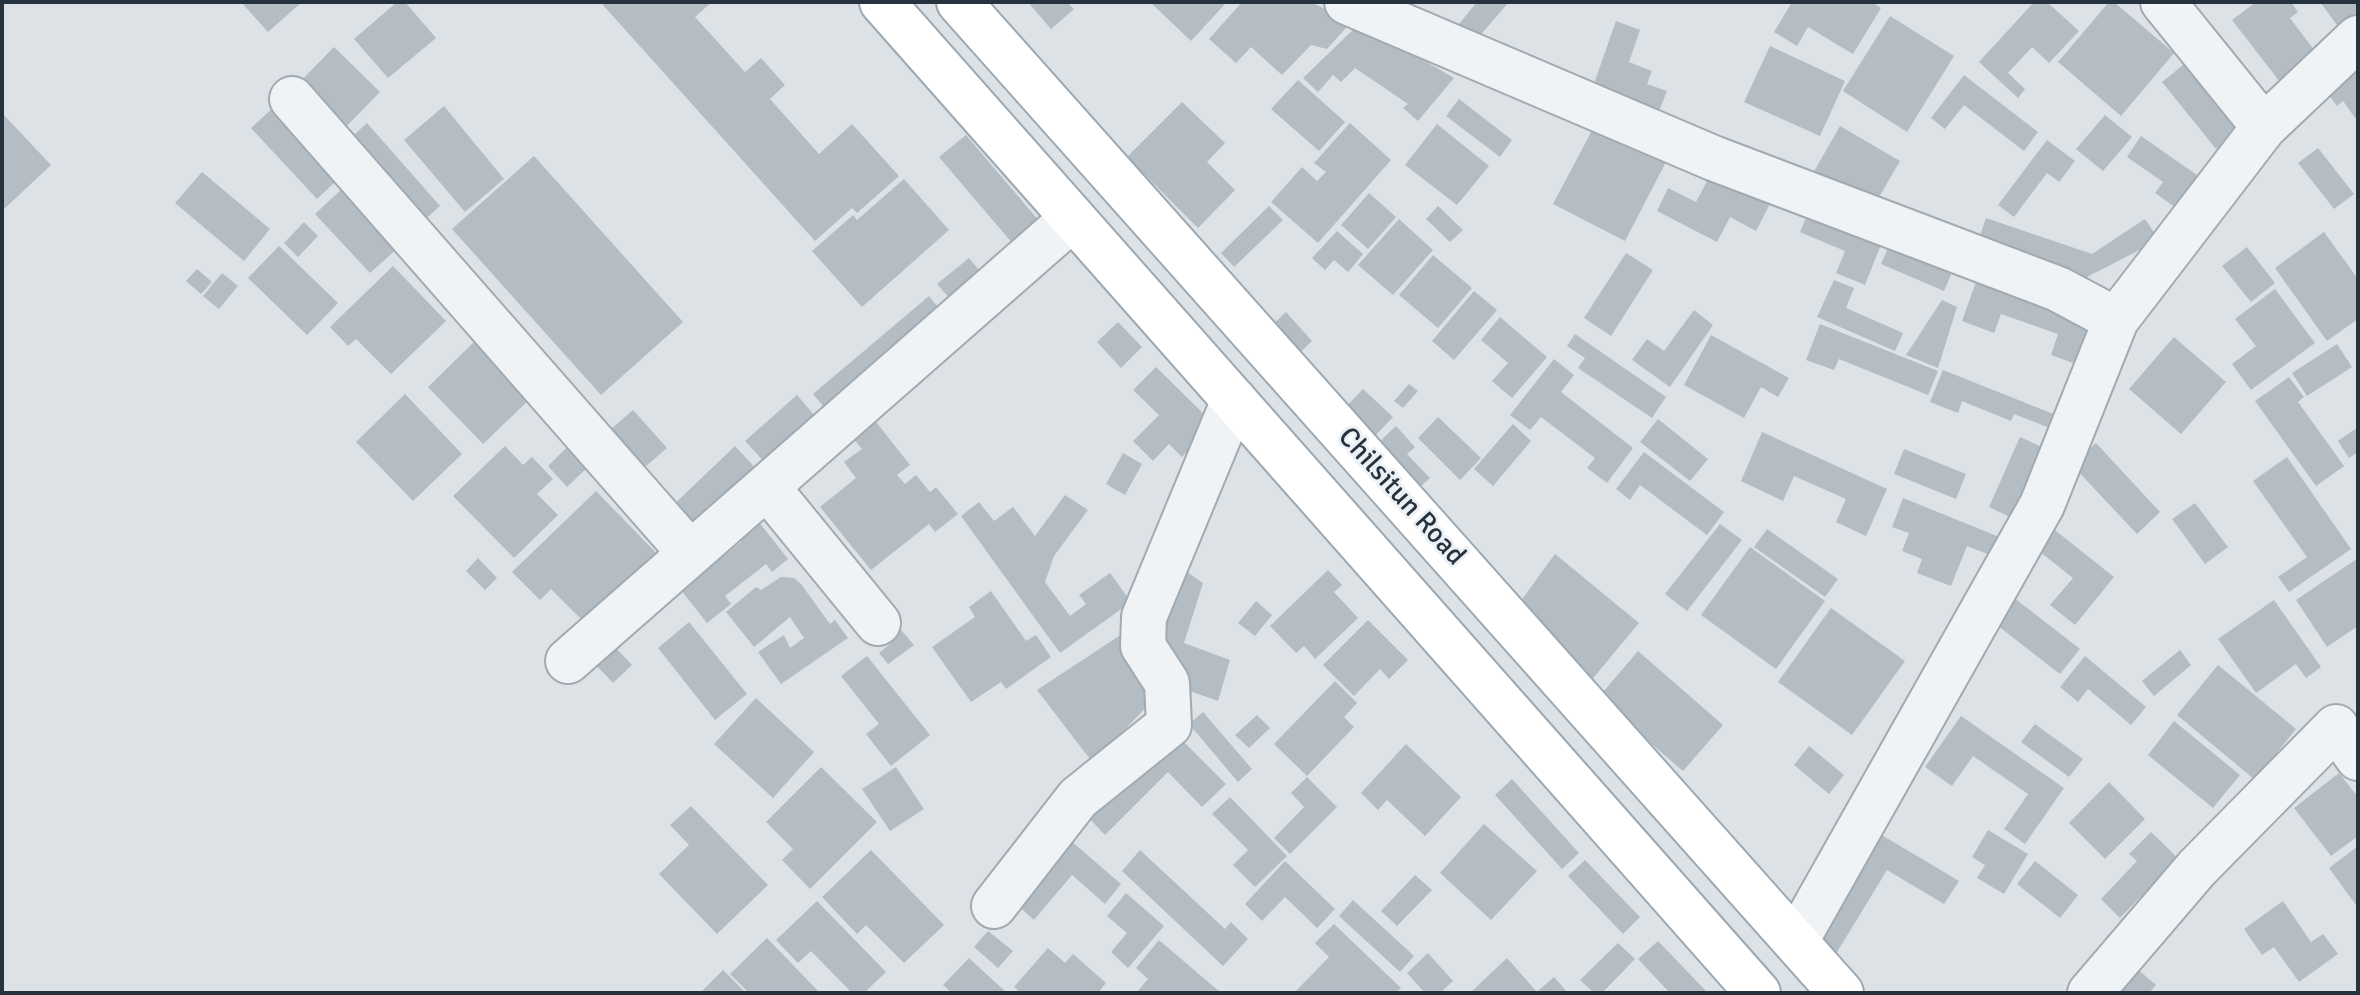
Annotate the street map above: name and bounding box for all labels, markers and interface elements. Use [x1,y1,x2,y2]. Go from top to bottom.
street label: Chilsitun Road [1330,421,1472,573]

